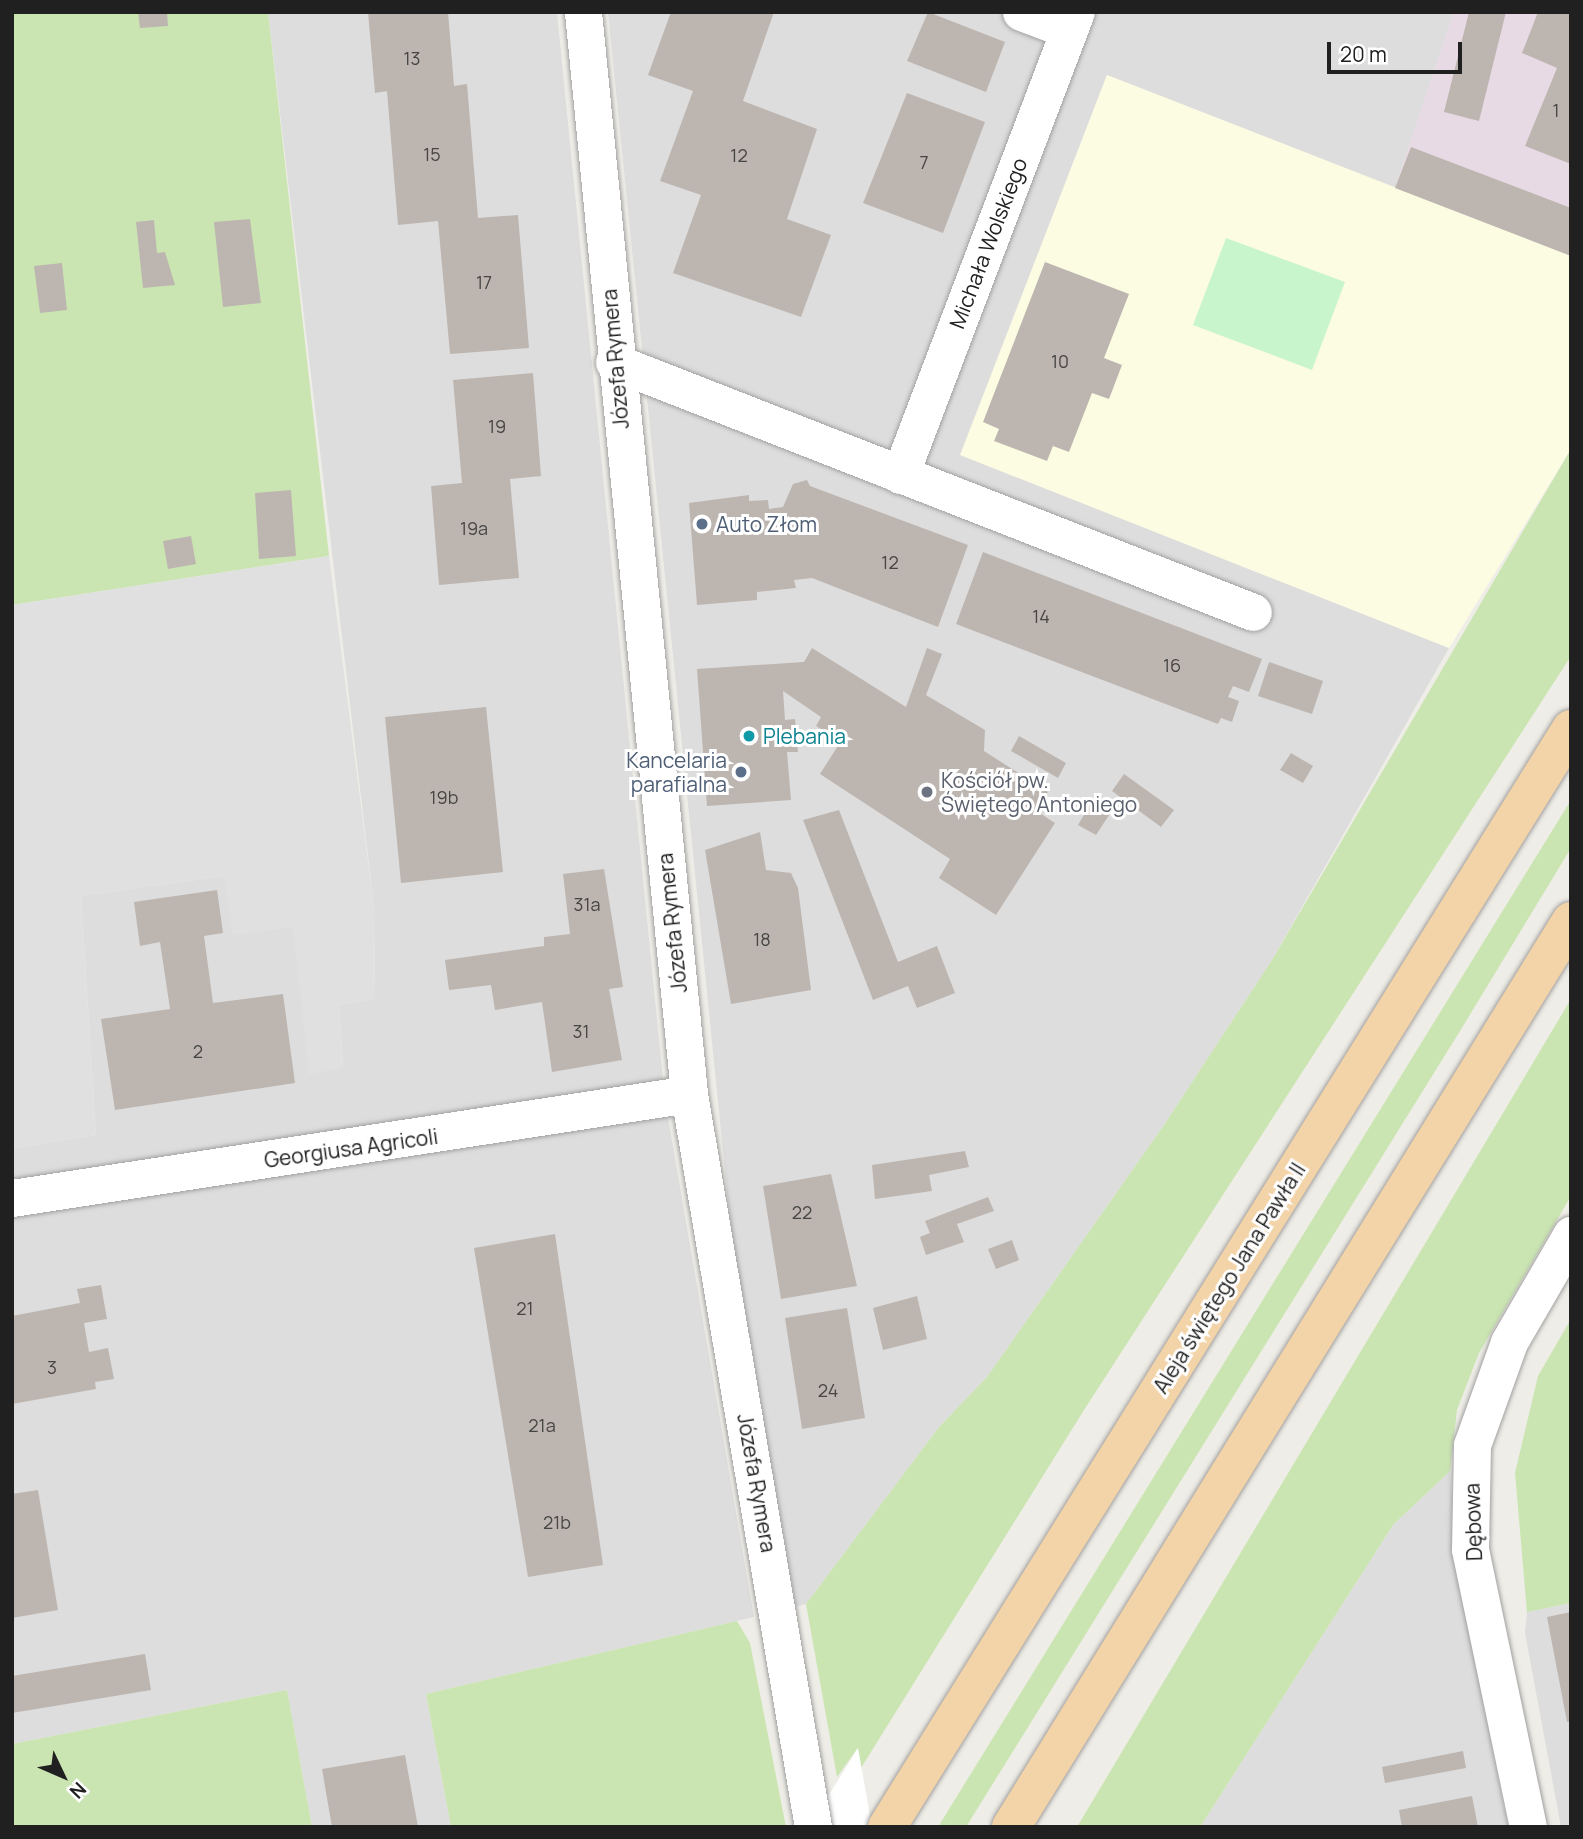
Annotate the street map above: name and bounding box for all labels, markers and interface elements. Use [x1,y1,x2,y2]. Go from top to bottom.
scale bar [1331,28,1466,72]
text: 20 m [1340,40,1387,68]
house number: 13 [404,47,420,69]
house number: 1 [1552,99,1560,121]
house number: 15 [423,143,441,165]
house number: 12 [730,144,748,166]
house number: 7 [919,151,929,173]
street label: Michała Wolskiego [944,154,1032,332]
house number: 17 [476,271,492,293]
street label: Józefa Rymera [596,288,634,430]
house number: 10 [1051,350,1069,372]
house number: 19 [488,415,506,437]
place label: Auto Złom [716,511,817,537]
marker: Auto Złom [694,516,710,532]
house number: 19a [460,517,488,539]
house number: 12 [881,551,899,573]
house number: 14 [1032,605,1050,627]
house number: 16 [1163,654,1181,676]
place label: Plebania [763,723,846,749]
marker: Plebania [741,728,757,744]
place label: Kancelaria parafialna [626,747,727,797]
marker: Kancelaria parafialna [733,764,749,780]
place label: Kościół pw. Świętego Antoniego [941,767,1137,817]
marker: Kościół pw. Świętego Antoniego [919,784,935,800]
house number: 19b [430,786,458,808]
street label: Józefa Rymera [652,852,692,994]
house number: 31a [574,893,600,915]
house number: 18 [753,928,771,950]
house number: 31 [573,1020,589,1042]
house number: 2 [193,1040,203,1062]
street label: Georgiusa Agricoli [263,1123,439,1173]
street label: Aleja świętego Jana Pawła II [1148,1158,1310,1398]
house number: 22 [792,1201,812,1223]
house number: 21 [516,1297,534,1319]
house number: 3 [47,1356,57,1378]
house number: 24 [818,1379,838,1401]
street label: Józefa Rymera [732,1412,782,1554]
house number: 21a [528,1414,556,1436]
street label: Dębowa [1459,1483,1487,1561]
house number: 21b [543,1511,571,1533]
north arrow [28,1741,98,1811]
text: N [64,1777,92,1805]

